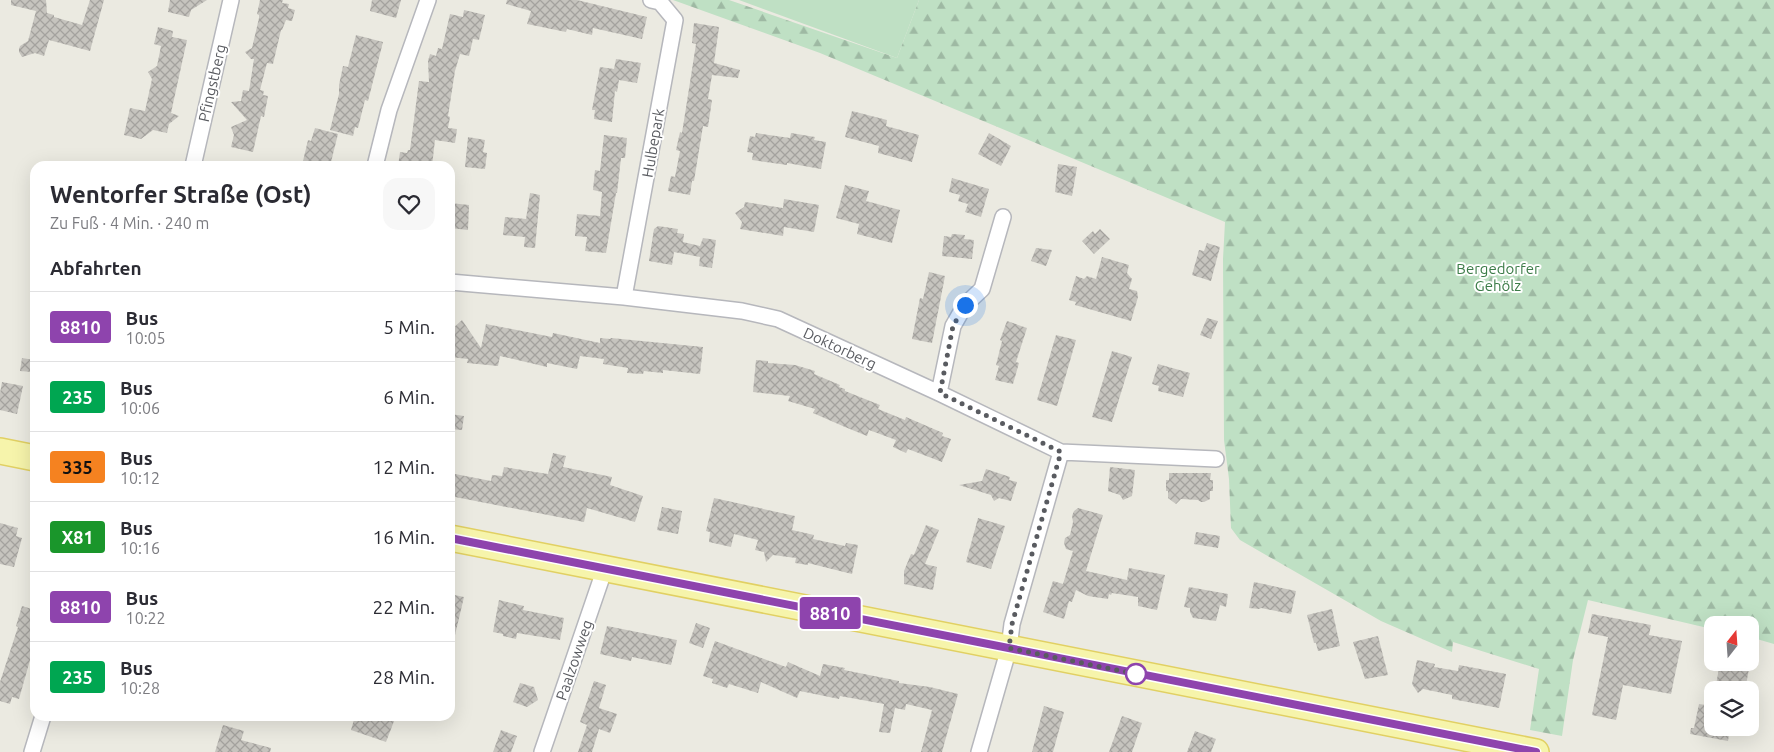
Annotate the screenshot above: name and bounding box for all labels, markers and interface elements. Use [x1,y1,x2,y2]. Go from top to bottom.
street label: Pfingstberg [195,42,229,124]
street label: Hulbepark [639,107,667,179]
button: heart [383,178,435,230]
text: Wentorfer Straße (Ost) [50,181,312,208]
text: Zu Fuß · 4 Min. · 240 m [50,214,209,232]
text: Abfahrten [50,257,142,279]
park label: Bergedorfer Gehölz [1456,260,1540,294]
your location [953,293,978,318]
text: Bus [126,307,158,329]
text: 5 Min. [383,316,435,338]
text: 8810 [60,317,101,337]
street label: Doktorberg [801,324,879,372]
text: 10:05 [126,329,166,347]
text: Bus [120,377,153,399]
text: 6 Min. [383,386,435,408]
text: 235 [62,387,93,407]
text: 10:06 [120,399,160,417]
text: Bus [120,447,153,469]
text: 12 Min. [373,456,435,478]
text: 335 [62,457,93,477]
text: 10:12 [120,469,160,487]
text: Bus [120,517,153,539]
text: 16 Min. [373,526,435,548]
text: X81 [61,527,94,547]
text: 10:16 [120,539,160,557]
text: Bus [126,587,158,609]
text: 22 Min. [373,596,435,618]
text: 8810 [60,597,101,617]
line badge: 8810 [795,597,865,629]
text: 8810 [810,603,850,623]
text: 10:22 [126,609,166,627]
north arrow [1704,616,1759,671]
map controls [1704,616,1759,736]
street label: Paalzowweg [552,617,596,703]
text: Bus [120,657,153,679]
unlabelled marker [1125,663,1147,685]
text: 28 Min. [373,666,435,688]
text: 235 [62,667,93,687]
text: 10:28 [120,679,160,697]
button: layers [1704,681,1759,736]

